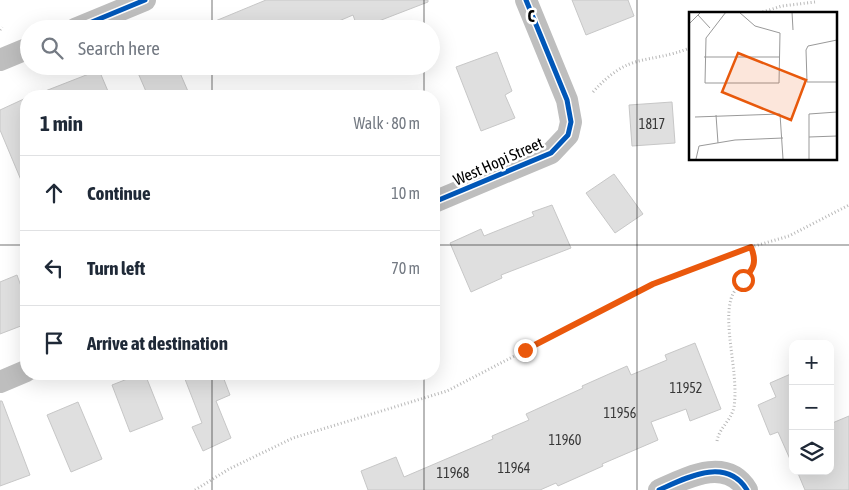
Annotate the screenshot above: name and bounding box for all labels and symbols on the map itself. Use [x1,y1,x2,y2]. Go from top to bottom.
text: C [527,7,535,25]
inset map [689,12,836,160]
house number: 1817 [639,116,665,132]
street label: West Hopi Street [450,133,546,190]
route start [732,269,755,292]
route end [514,339,537,362]
house number: 11952 [670,380,702,396]
house number: 11956 [604,405,637,421]
house number: 11960 [549,432,582,448]
house number: 11964 [498,460,531,476]
house number: 11968 [437,465,470,481]

